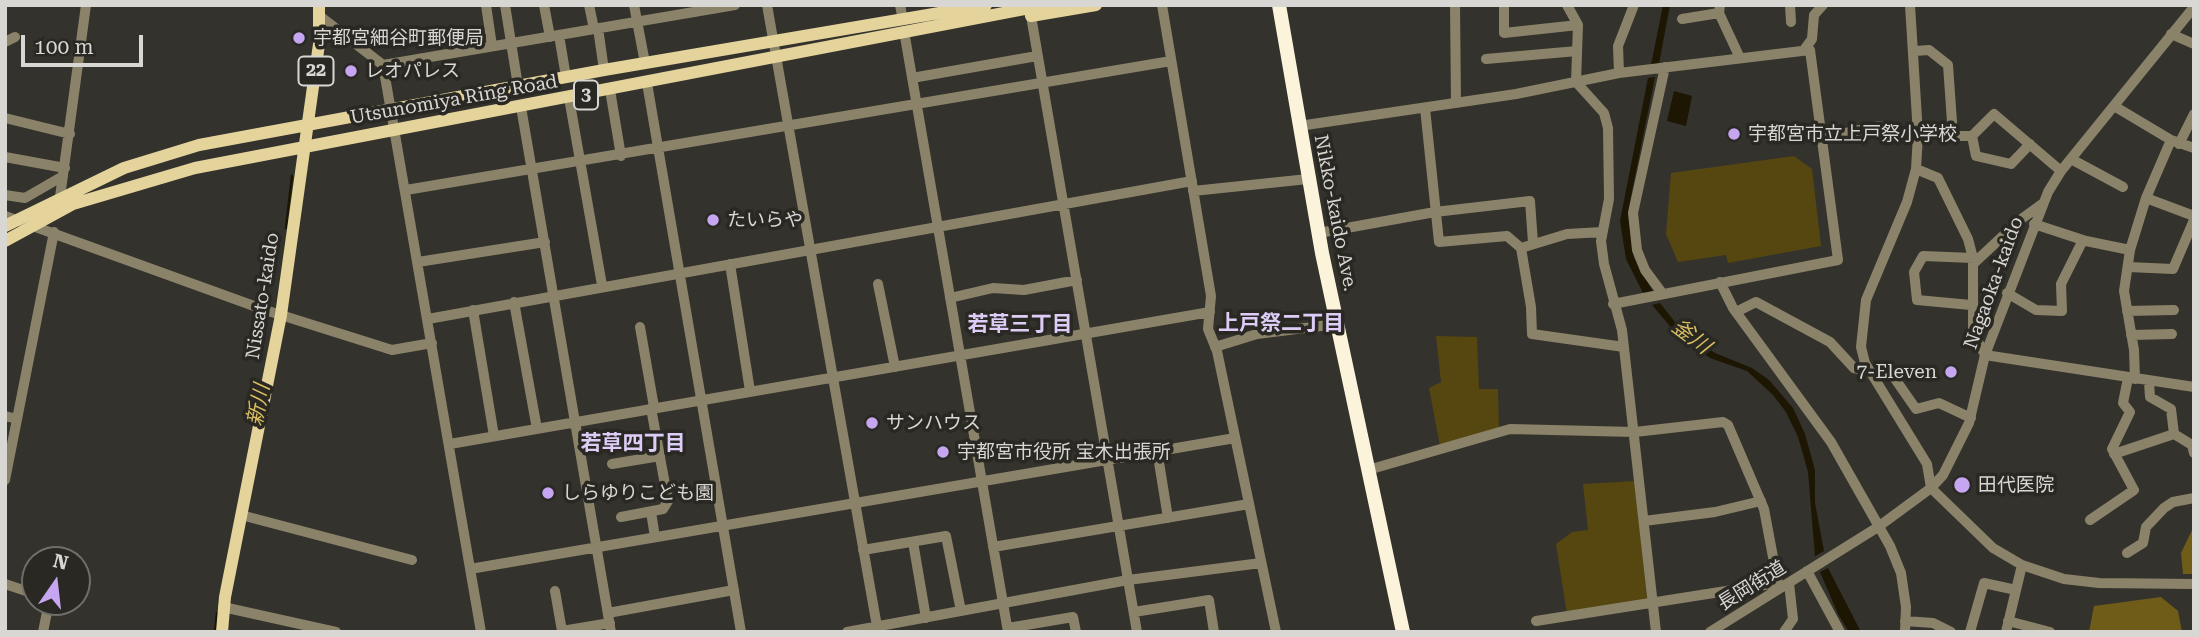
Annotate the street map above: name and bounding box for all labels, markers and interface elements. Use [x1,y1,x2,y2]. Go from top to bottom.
scale bar [24,21,147,65]
place label: 宇都宮細谷町郵便局 [313,27,484,49]
marker: 宇都宮細谷町郵便局 [291,30,307,46]
text: 100 m [34,35,94,59]
road number: 22 [298,56,334,86]
place label: レオパレス [365,60,460,82]
marker: レオパレス [343,63,359,79]
street label: Utsunomiya Ring Road [349,71,559,129]
road number: 3 [574,80,598,110]
place label: 宇都宮市立上戸祭小学校 [1748,123,1957,145]
marker: 宇都宮市立上戸祭小学校 [1726,126,1742,142]
street label: Nikko-kaido Ave. [1309,133,1361,293]
place label: たいらや [727,209,803,231]
marker: たいらや [705,212,721,228]
street label: Nagaoka-kaido [1959,214,2029,352]
street label: Nissato-kaido [242,231,284,361]
district label: 上戸祭二丁目 [1218,311,1344,337]
district label: 若草三丁目 [968,312,1072,338]
water label: 釜川 [1667,314,1715,360]
place label: 7-Eleven [1856,361,1937,383]
marker: 7-Eleven [1943,364,1959,380]
water label: 新川 [243,382,275,428]
place label: サンハウス [886,412,981,434]
marker: サンハウス [864,415,880,431]
district label: 若草四丁目 [581,431,685,457]
place label: 宇都宮市役所 宝木出張所 [957,441,1171,463]
marker: 宇都宮市役所 宝木出張所 [935,444,951,460]
place label: 田代医院 [1978,474,2054,496]
marker: 田代医院 [1952,475,1972,495]
place label: しらゆりこども園 [562,482,714,504]
marker: しらゆりこども園 [540,485,556,501]
north arrow [21,546,91,616]
text: N [51,549,71,575]
street label: 長岡街道 [1714,556,1790,616]

